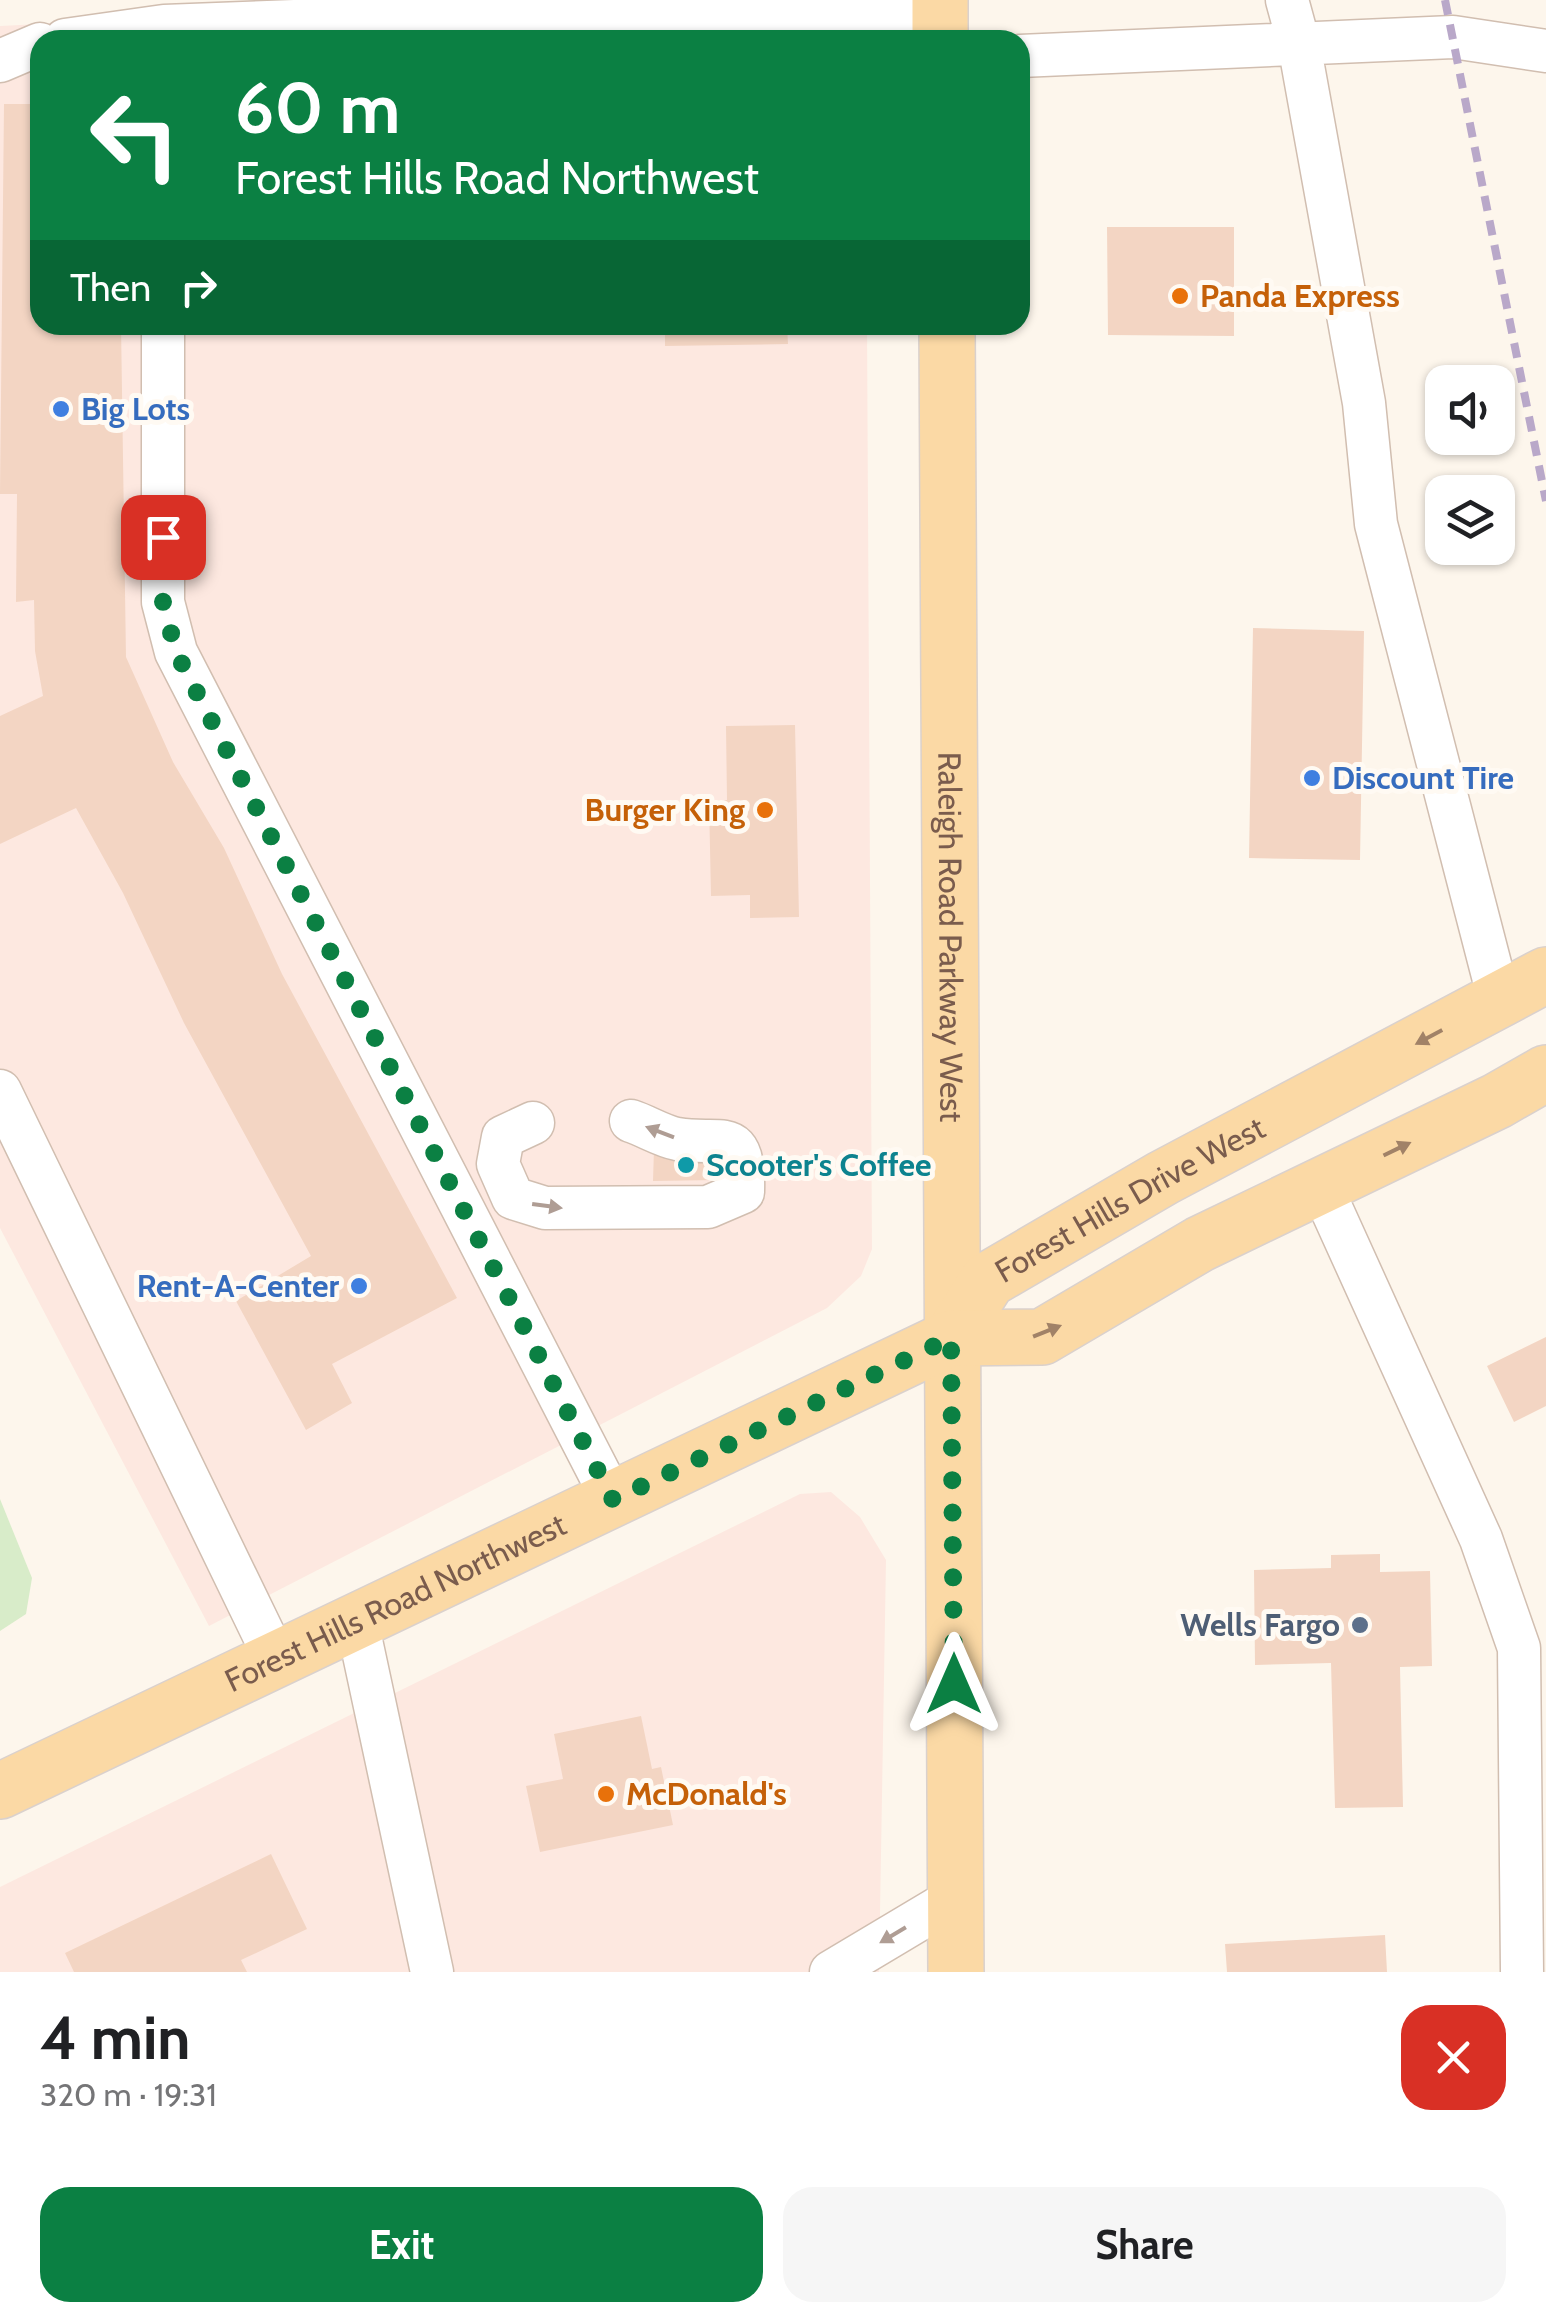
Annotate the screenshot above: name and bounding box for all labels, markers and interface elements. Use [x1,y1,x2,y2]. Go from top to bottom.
text: 60 m [235,65,400,151]
icon: left [70,70,200,200]
text: Forest Hills Road Northwest [235,151,759,205]
icon: right [171,260,226,315]
text: Then [70,264,151,311]
place label: Panda Express [1200,276,1400,315]
marker: Panda Express [1169,285,1191,307]
map controls [1425,365,1515,565]
button: sound [1425,365,1515,455]
place label: Big Lots [81,389,190,428]
marker: Big Lots [50,398,72,420]
button: layers [1425,475,1515,565]
pin [121,495,206,580]
icon: arrive [136,510,191,565]
street label: Raleigh Road Parkway West [930,752,971,1123]
place label: Discount Tire [1332,758,1514,797]
marker: Discount Tire [1301,767,1323,789]
place label: Burger King [585,790,745,829]
marker: Burger King [754,799,776,821]
one-way arrow [1414,1028,1443,1045]
street label: Forest Hills Drive West [988,1108,1271,1291]
one-way arrow [645,1124,675,1139]
one-way arrow [1382,1141,1411,1158]
place label: Scooter's Coffee [706,1145,931,1184]
marker: Scooter's Coffee [675,1154,697,1176]
one-way arrow [532,1198,563,1214]
place label: Rent-A-Center [137,1266,339,1305]
marker: Rent-A-Center [348,1275,370,1297]
one-way arrow [1032,1323,1062,1338]
street label: Forest Hills Road Northwest [219,1504,572,1700]
place label: Wells Fargo [1180,1605,1340,1644]
marker: Wells Fargo [1349,1614,1371,1636]
position arrow [902,1632,1006,1736]
place label: McDonald's [626,1774,787,1813]
marker: McDonald's [595,1783,617,1805]
one-way arrow [879,1926,907,1943]
text: 4 min [40,2001,190,2074]
button: close [1401,2005,1506,2110]
text: 320 m · 19:31 [40,2075,217,2114]
button: Exit [40,2187,763,2302]
button: Share [783,2187,1506,2302]

